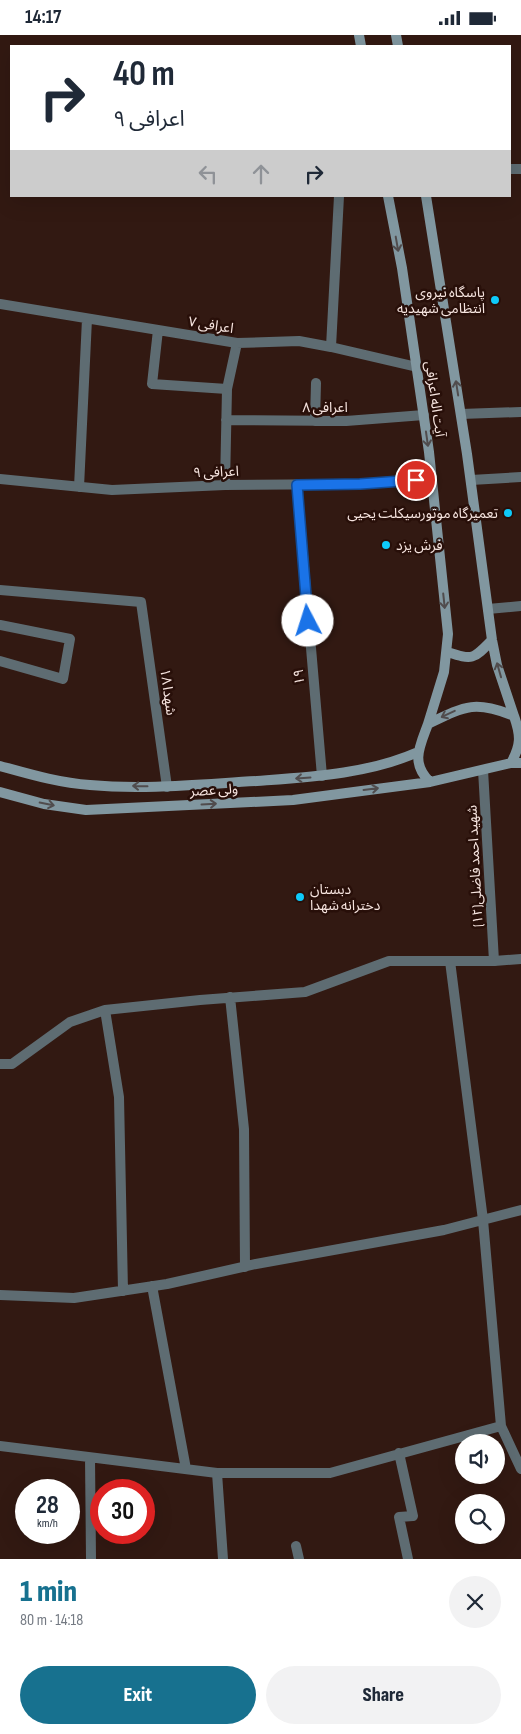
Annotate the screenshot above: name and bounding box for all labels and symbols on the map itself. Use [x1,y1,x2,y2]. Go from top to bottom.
one-way arrow [393,236,403,252]
place label: پاسگاه نیروی انتظامی شهیدیه [397,284,485,317]
marker: پاسگاه نیروی انتظامی شهیدیه [489,294,501,306]
street label: اعرافی ۷ [187,313,235,337]
street label: آیت اله اعرافی [421,360,449,439]
one-way arrow [452,381,462,397]
street label: اعرافی ۸ [302,399,348,416]
one-way arrow [423,431,433,447]
pin [395,459,437,501]
street label: اعرافی ۹ [193,463,239,481]
place label: تعمیرگاه موتورسیکلت یحیی [347,505,498,522]
marker: تعمیرگاه موتورسیکلت یحیی [502,507,514,519]
place label: فرش یزد [396,537,443,554]
marker: فرش یزد [380,539,392,551]
one-way arrow [440,593,449,609]
position arrow [281,594,333,646]
one-way arrow [494,662,503,678]
street label: شهدا ۱۸ [156,667,180,717]
street label: ۱۹ [290,668,308,686]
one-way arrow [441,710,456,719]
one-way arrow [295,773,311,782]
street label: ولی عصر [188,780,239,800]
one-way arrow [133,781,149,791]
one-way arrow [362,784,378,794]
one-way arrow [200,799,217,809]
one-way arrow [39,800,55,810]
street label: شهید احمد فاضلی(۱۲) [463,805,487,927]
place label: دبستان دخترانه شهدا [310,881,381,914]
marker: دبستان دخترانه شهدا [294,891,306,903]
speed limit sign: 30 [90,1479,155,1544]

